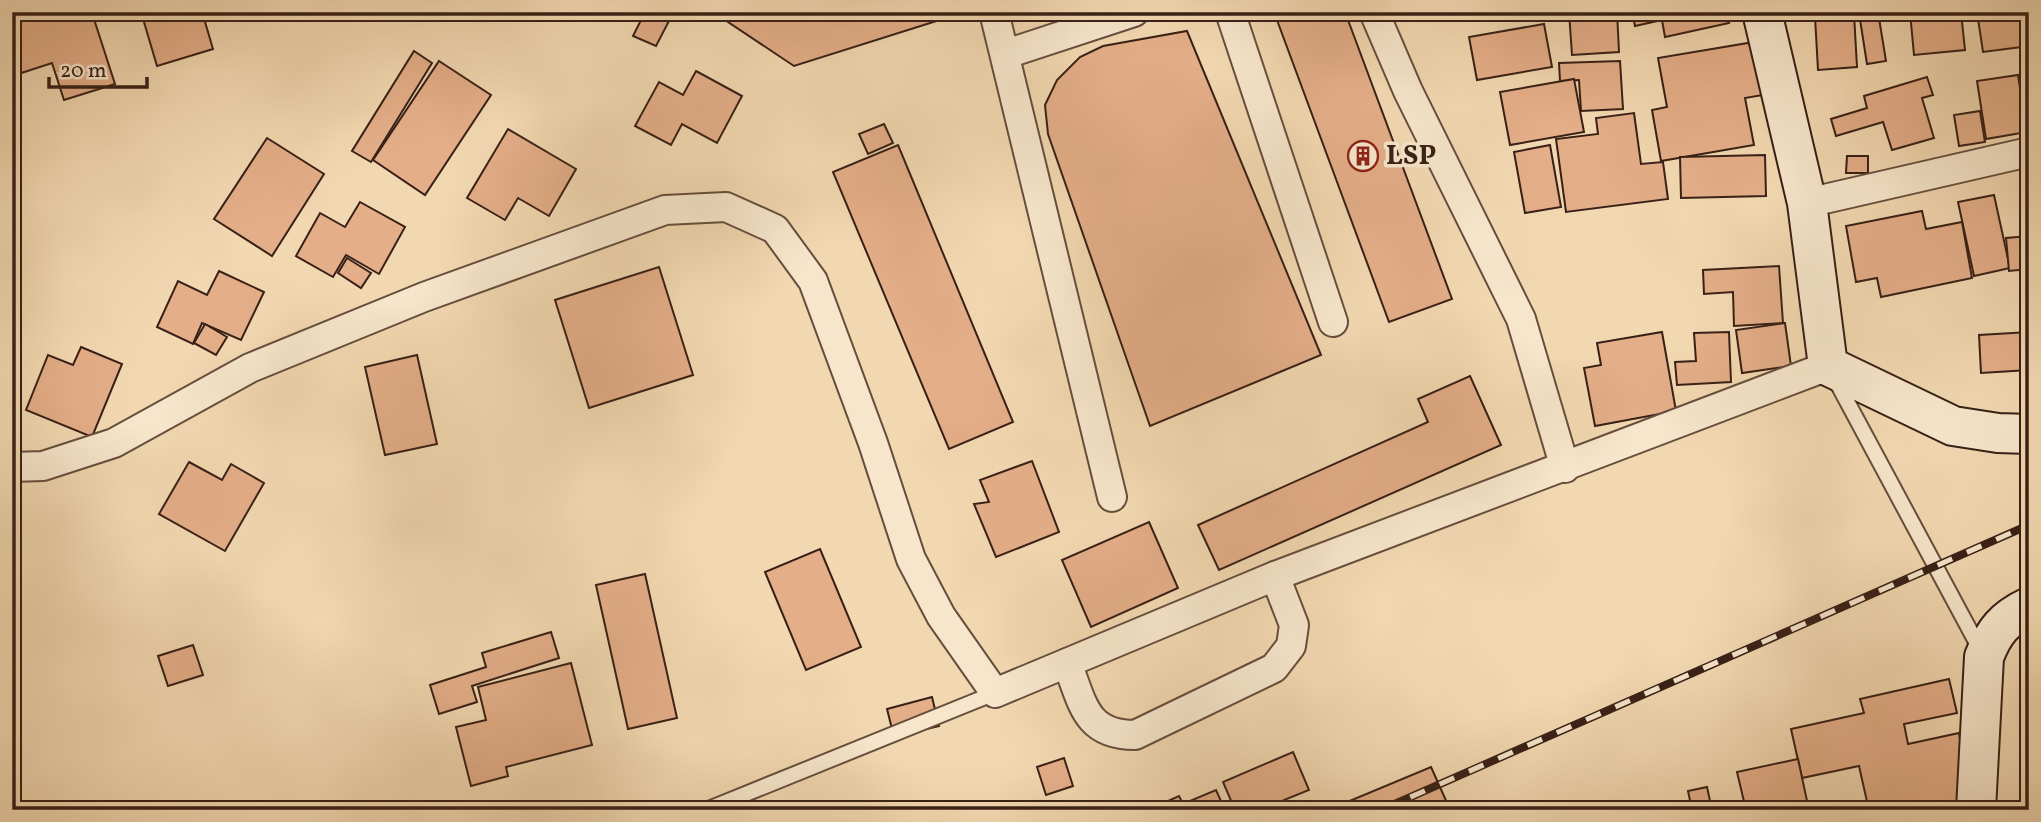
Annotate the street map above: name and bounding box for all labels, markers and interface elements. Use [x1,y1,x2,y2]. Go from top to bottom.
scale bar [49,46,147,90]
text: 20 m [60,57,106,86]
place label: LSP [1386,137,1436,176]
building icon: LSP [1346,139,1380,173]

